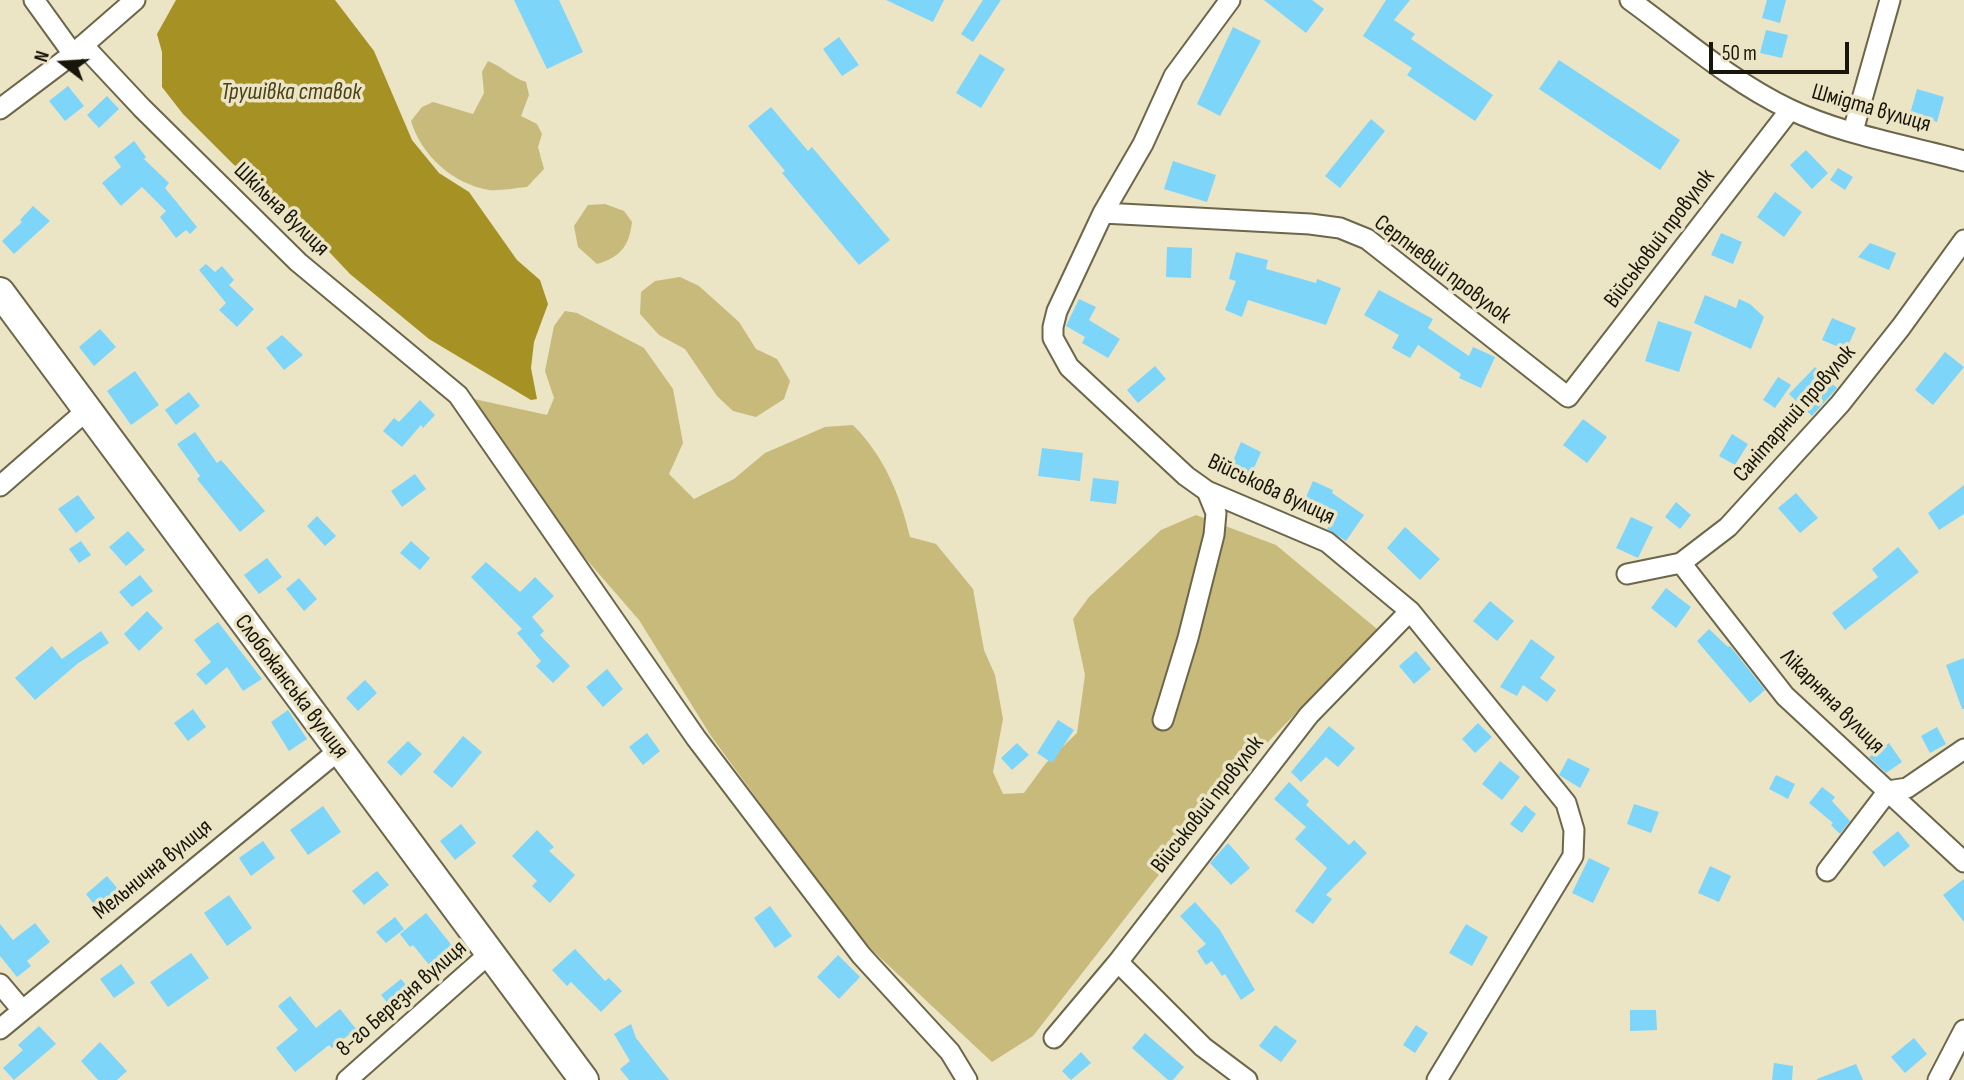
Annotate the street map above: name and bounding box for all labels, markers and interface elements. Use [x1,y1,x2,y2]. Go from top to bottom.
north arrow [28,28,98,98]
scale bar [1712,28,1852,72]
text: 50 m [1722,41,1757,66]
text: N [30,48,55,65]
water label: Трушівка ставок [221,79,361,107]
street label: Шмідта вулиця [1808,79,1934,139]
street label: Шкільна вулиця [227,158,335,262]
street label: Військовий провулок [1599,164,1721,314]
street label: Серпневий провулок [1368,210,1516,330]
street label: Санітарний провулок [1728,340,1862,488]
street label: Військова вулиця [1203,449,1339,531]
street label: Слобожанська вулиця [228,610,354,764]
street label: Лікарняна вулиця [1774,644,1890,760]
street label: Військовий провулок [1146,731,1270,879]
street label: Мельнична вулиця [88,814,218,926]
street label: 8-го Березня вулиця [331,935,473,1063]

